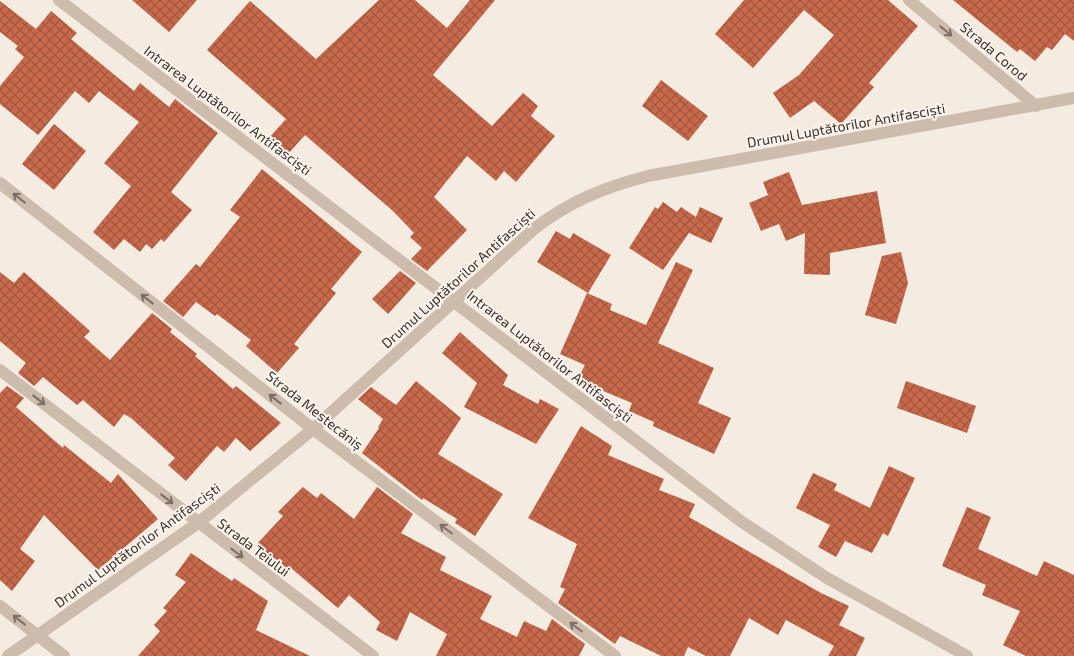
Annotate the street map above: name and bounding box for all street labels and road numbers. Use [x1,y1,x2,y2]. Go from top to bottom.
street label: Strada Corod [957,18,1031,84]
street label: Intrarea Luptătorilor Antifasciști [140,41,315,179]
street label: Drumul Luptătorilor Antifasciști [746,99,947,152]
street label: Drumul Luptătorilor Antifasciști [378,204,539,352]
street label: Intrarea Luptătorilor Antifasciști [463,286,636,427]
street label: Strada Mestecăniș [263,367,367,454]
street label: Drumul Luptătorilor Antifasciști [51,479,224,612]
street label: Strada Teiului [215,514,293,580]

